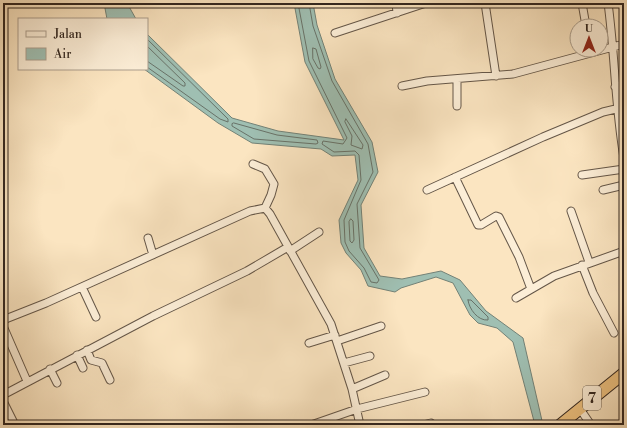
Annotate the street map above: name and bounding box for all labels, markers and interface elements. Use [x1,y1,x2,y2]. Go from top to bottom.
legend [18,18,148,70]
north arrow [569,18,609,58]
text: U [585,22,594,36]
text: Jalan [53,27,82,42]
text: Air [53,47,71,62]
road number: 7 [583,386,601,410]

